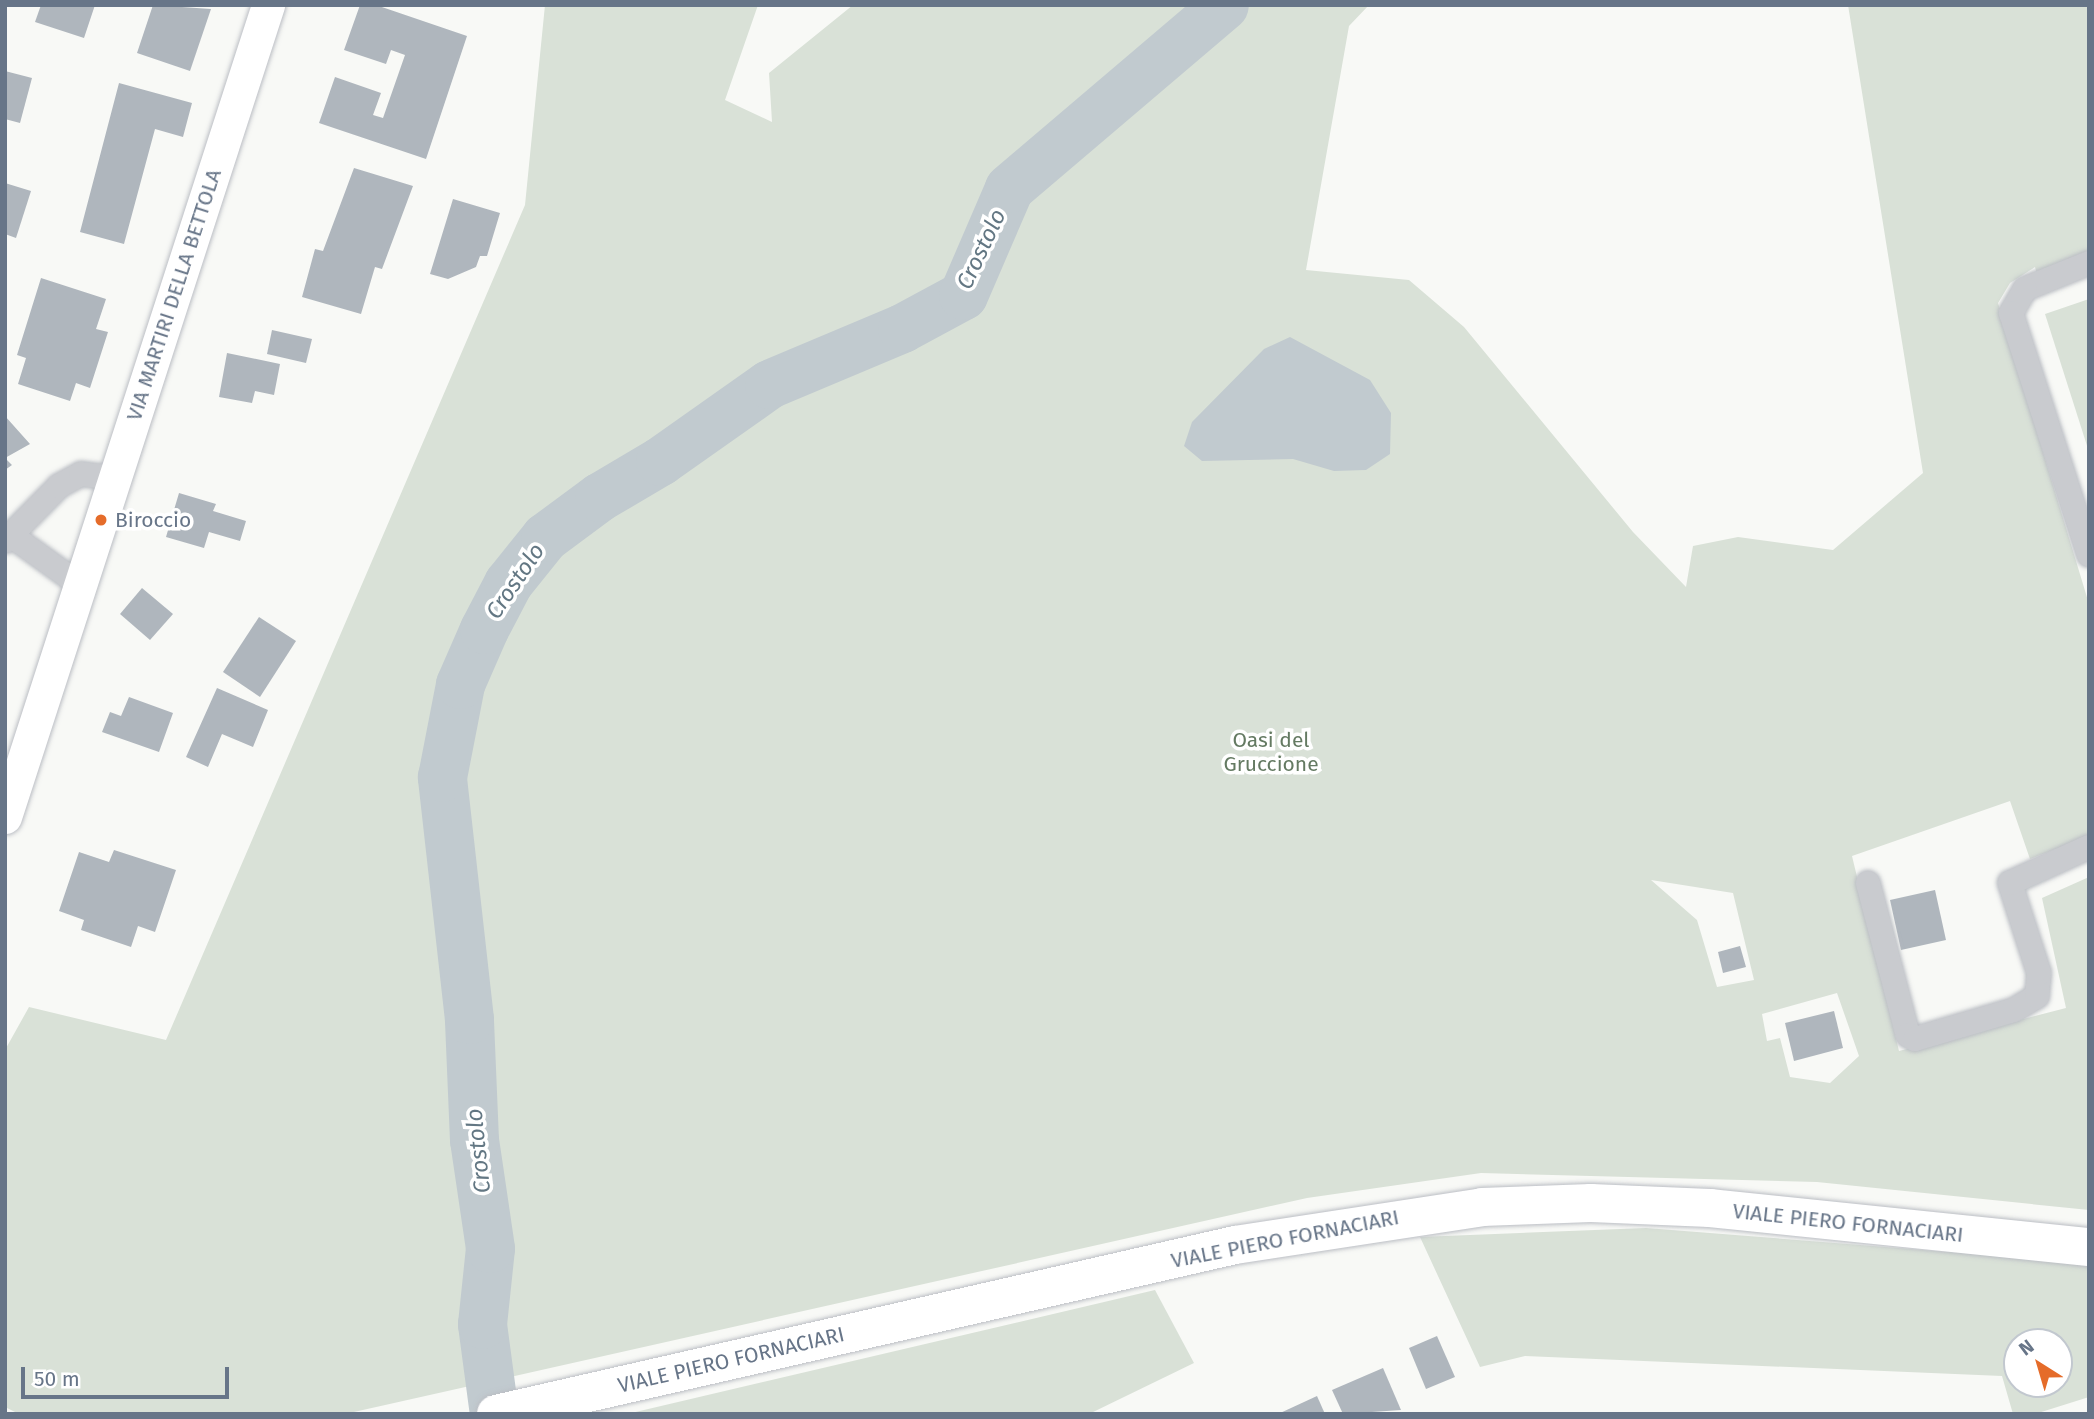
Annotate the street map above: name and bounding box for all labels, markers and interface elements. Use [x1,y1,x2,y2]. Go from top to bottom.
street label: VIA MARTIRI DELLA BETTOLA [121,166,227,424]
water label: Crostolo [950,205,1012,293]
place label: Biroccio [115,507,191,533]
marker: Biroccio [93,512,109,528]
water label: Crostolo [480,538,550,624]
park label: Oasi del Gruccione [1223,727,1319,777]
water label: Crostolo [460,1107,496,1195]
street label: VIALE PIERO FORNACIARI [1731,1198,1965,1248]
street label: VIALE PIERO FORNACIARI [1169,1205,1401,1273]
street label: VIALE PIERO FORNACIARI [615,1322,847,1398]
north arrow [2003,1328,2073,1398]
text: N [2014,1334,2038,1360]
scale bar [24,1352,233,1396]
text: 50 m [34,1366,80,1392]

